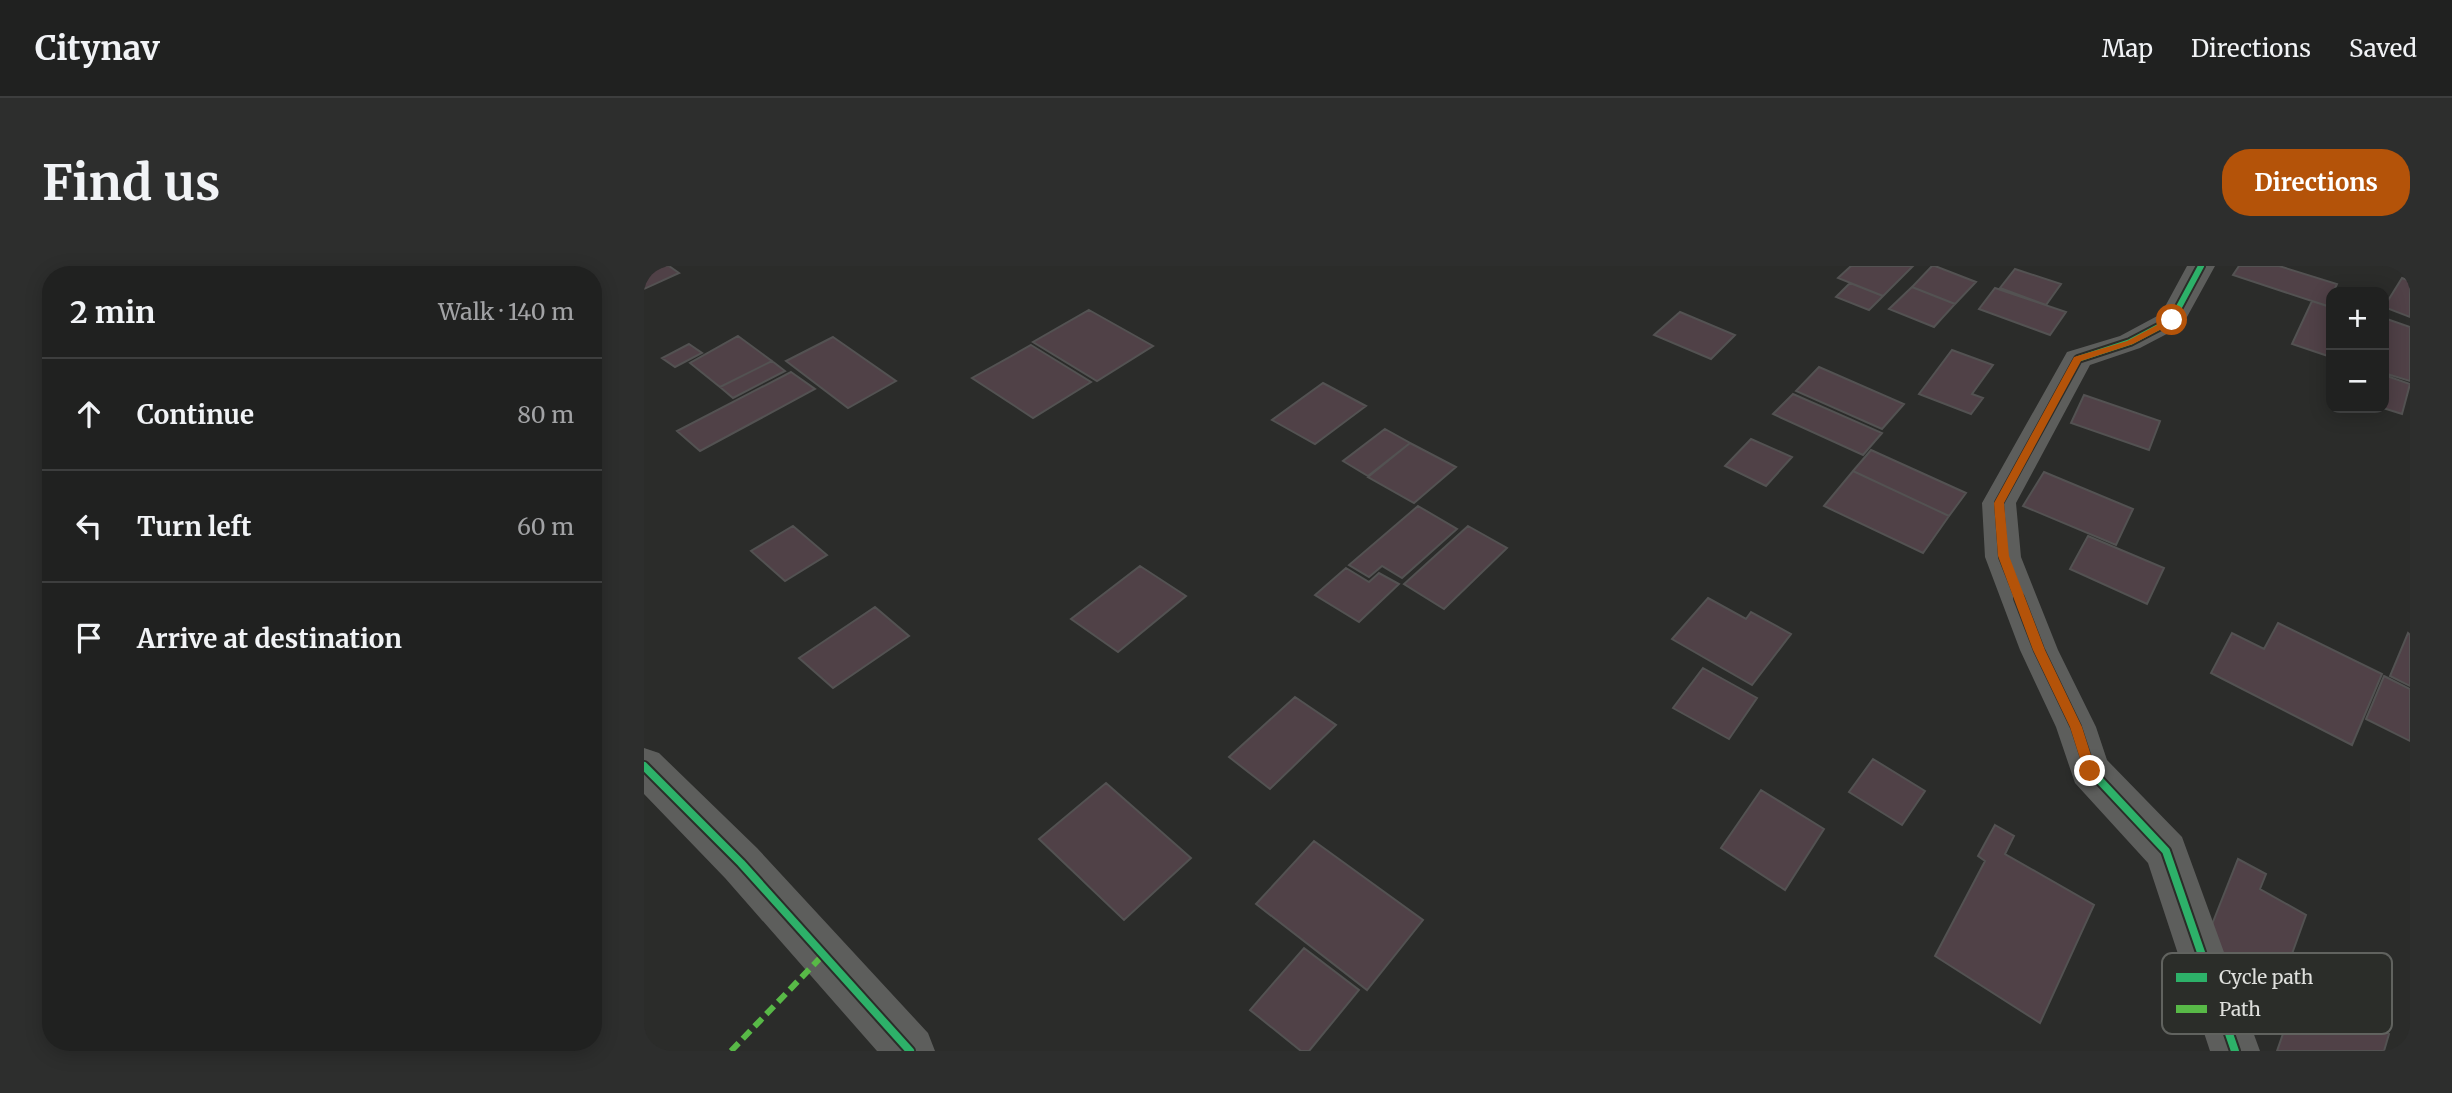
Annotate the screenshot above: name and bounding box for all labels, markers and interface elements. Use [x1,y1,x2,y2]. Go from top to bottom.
text: Citynav [35,28,160,69]
text: Map [2102,33,2153,64]
text: Directions [2191,33,2311,64]
text: Saved [2349,33,2417,64]
button: Directions [2222,149,2410,216]
text: Find us [42,152,220,213]
map controls [2326,287,2389,413]
button: + [2326,287,2389,350]
text: 2 min [70,293,155,331]
text: Walk · 140 m [438,297,574,326]
route start [2156,304,2187,335]
button: − [2326,350,2389,413]
icon: ahead [70,395,108,433]
text: Continue [137,398,254,431]
text: 80 m [517,400,574,429]
icon: left [70,507,108,545]
text: Turn left [137,510,251,543]
text: 60 m [517,512,574,541]
icon: arrive [70,619,108,657]
text: Arrive at destination [137,622,402,655]
route end [2074,755,2105,786]
legend [2162,953,2392,1034]
text: Cycle path [2219,965,2314,989]
text: Path [2219,997,2261,1021]

